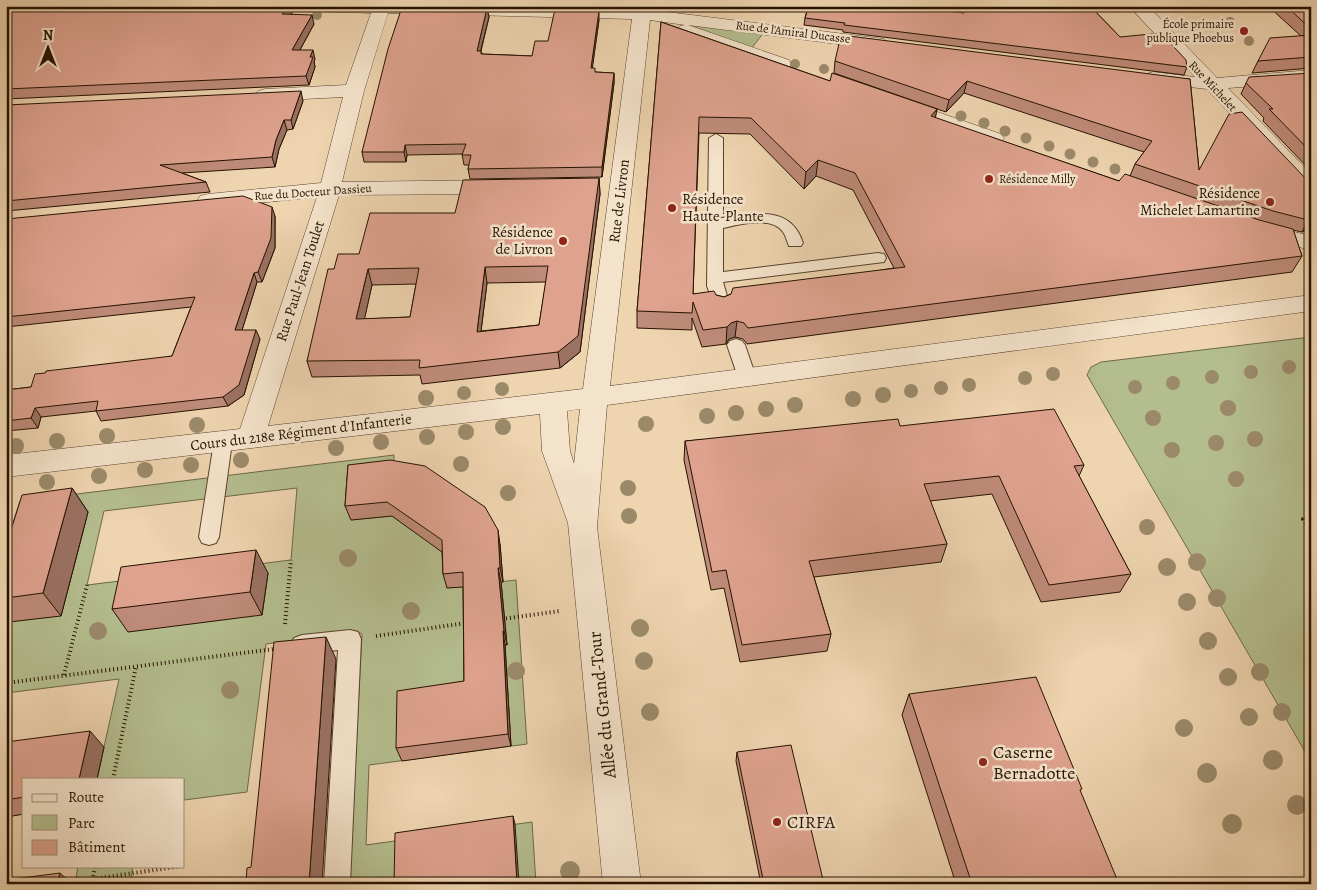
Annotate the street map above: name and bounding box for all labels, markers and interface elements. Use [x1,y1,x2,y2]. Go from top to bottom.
place label: École primaire publique Phoebus [1147,16,1234,46]
street label: Rue de l'Amiral Ducasse [735,17,851,47]
north arrow [22,22,72,72]
marker: École primaire publique Phoebus [1238,25,1250,37]
text: N [43,26,53,45]
street label: Rue Michelet [1185,57,1241,115]
street label: Rue de Livron [604,158,634,244]
place label: Résidence Milly [999,171,1076,187]
marker: Résidence Milly [983,173,995,185]
street label: Rue du Docteur Dassieu [254,180,373,204]
place label: Résidence Michelet Lamartine [1140,183,1260,220]
place label: Résidence Haute-Plante [682,189,764,226]
marker: Résidence Michelet Lamartine [1264,196,1276,208]
marker: Résidence Haute-Plante [666,202,678,214]
street label: Rue Paul-Jean Toulet [271,218,329,344]
place label: Résidence de Livron [491,222,553,259]
marker: Résidence de Livron [557,235,569,247]
street label: Cours du 218e Régiment d'Infanterie [189,408,413,455]
street label: Allée du Grand-Tour [582,630,622,781]
place label: Caserne Bernadotte [993,740,1075,785]
marker: Caserne Bernadotte [977,756,989,768]
legend [22,778,185,868]
text: Route [68,787,104,807]
place label: CIRFA [787,810,836,834]
text: Parc [68,813,95,833]
marker: CIRFA [771,816,783,828]
text: Bâtiment [68,837,126,857]

